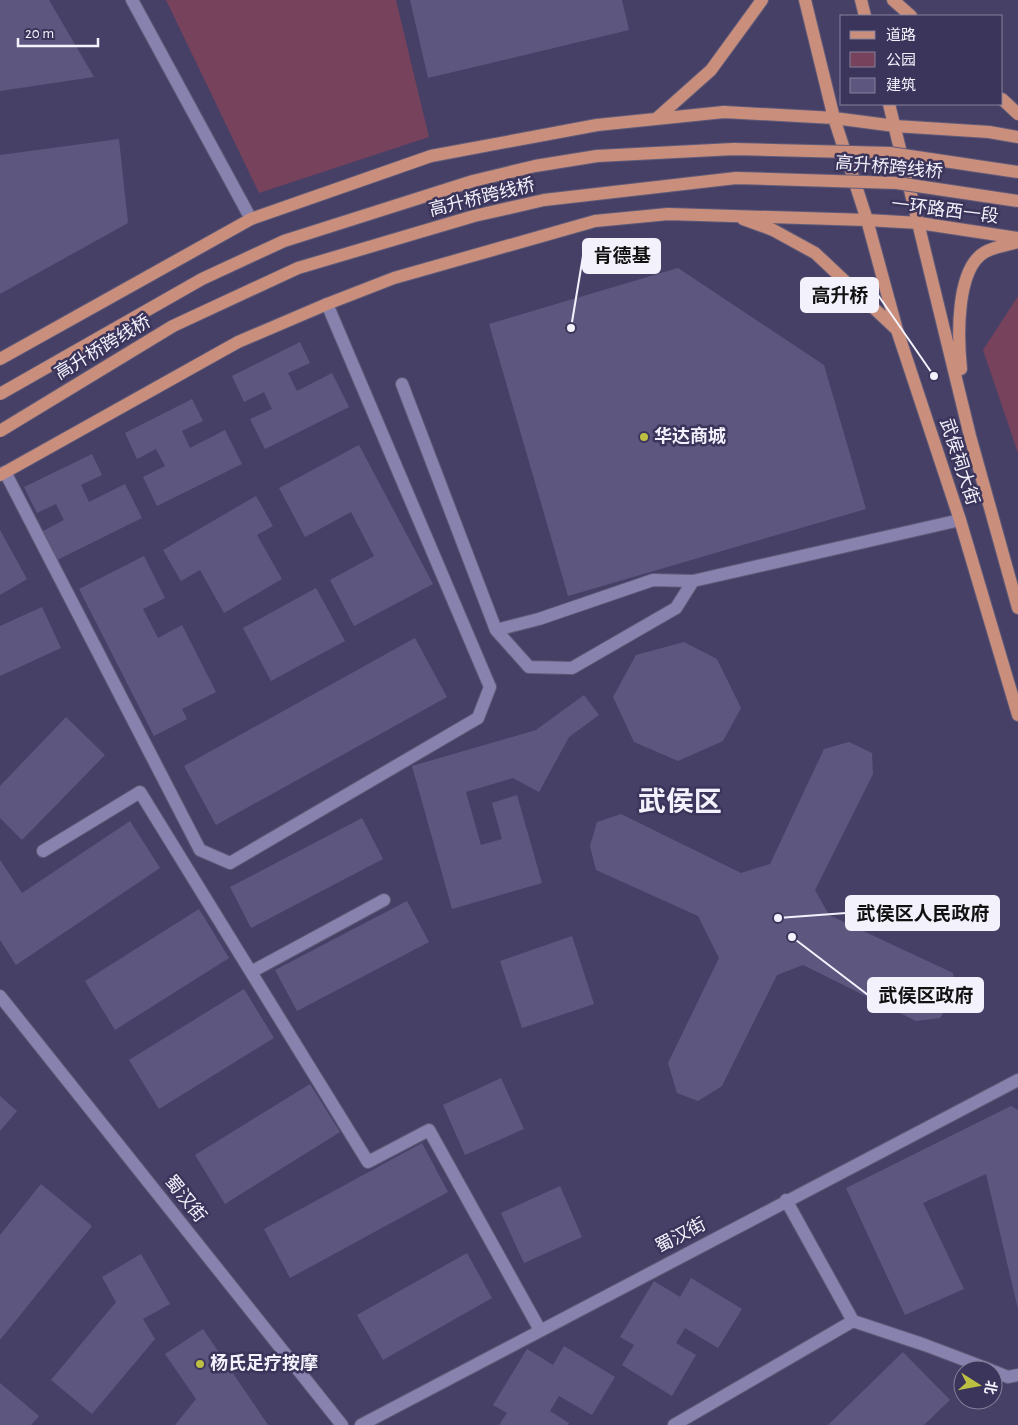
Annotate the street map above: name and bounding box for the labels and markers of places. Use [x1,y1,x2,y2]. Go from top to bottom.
callout: 肯德基 [583,239,660,273]
callout: 高升桥 [801,278,878,312]
place label: 华达商城 [654,426,726,446]
marker: 华达商城 [638,431,650,443]
callout: 武侯区人民政府 [846,896,999,930]
callout: 武侯区政府 [868,978,983,1012]
place label: 杨氏足疗按摩 [210,1353,318,1373]
marker: 杨氏足疗按摩 [194,1358,206,1370]

